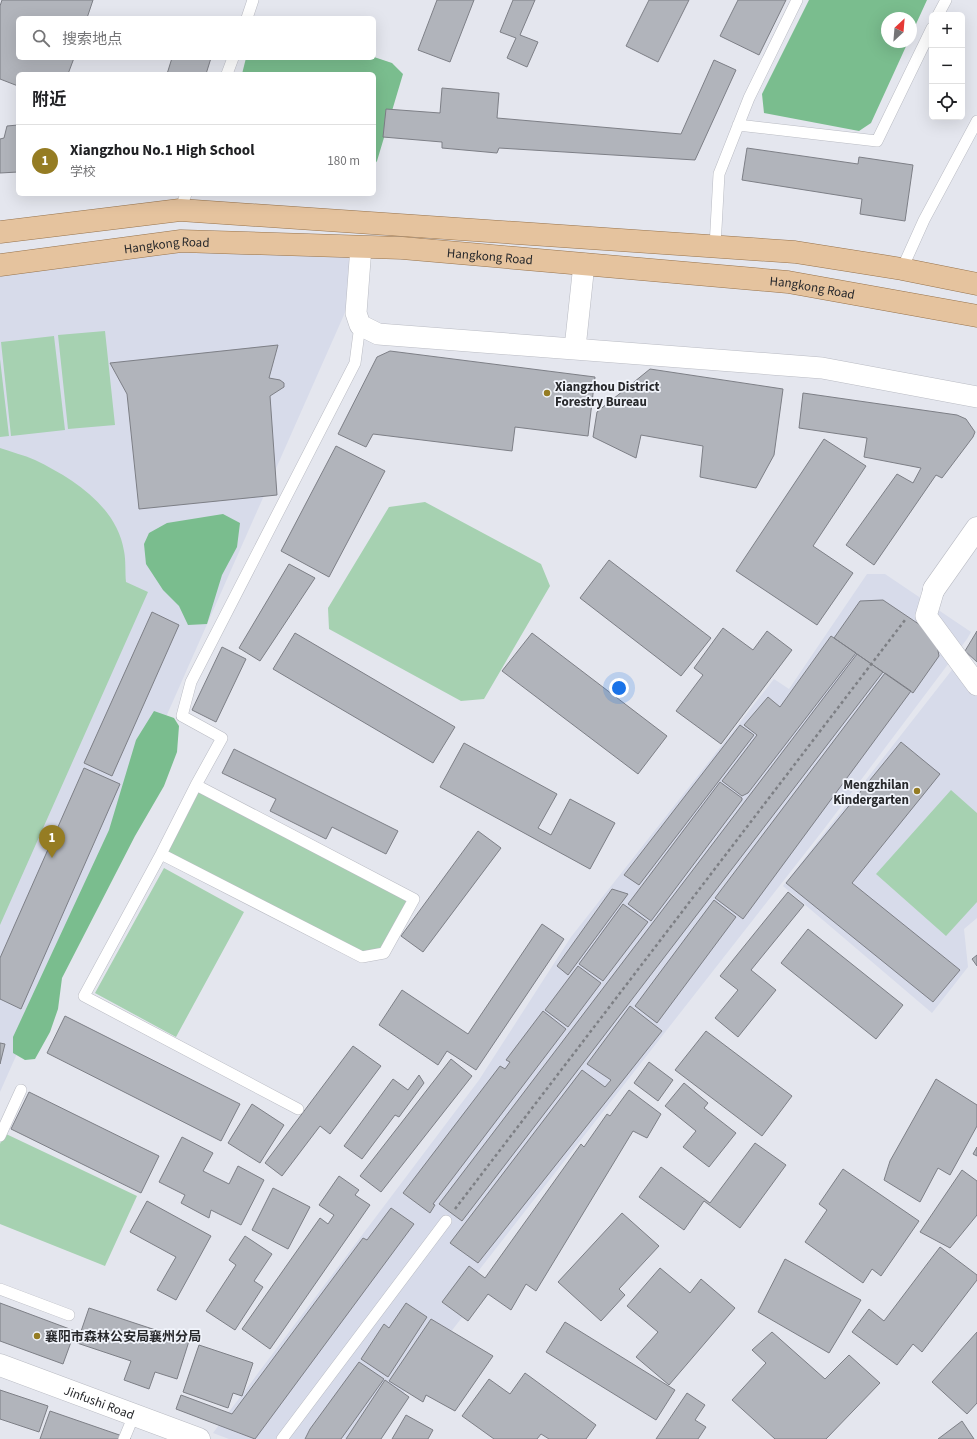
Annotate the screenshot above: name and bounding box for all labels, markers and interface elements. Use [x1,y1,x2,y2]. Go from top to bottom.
north arrow [881,12,917,48]
map controls [929,12,965,120]
button: + [929,12,965,48]
search box [16,16,376,60]
icon: search [30,27,52,49]
text: 搜索地点 [62,29,122,50]
button: − [929,48,965,84]
button: locate [929,84,965,120]
text: 附近 [32,88,66,112]
text: Xiangzhou No.1 High School [70,140,254,161]
text: 1 [42,152,48,170]
text: 180 m [327,152,360,170]
text: 学校 [70,163,96,181]
street label: Hangkong Road [123,233,210,258]
street label: Hangkong Road [446,244,534,269]
street label: Hangkong Road [769,272,856,304]
place label: Xiangzhou District Forestry Bureau [555,378,660,411]
marker: Xiangzhou District Forestry Bureau [542,388,552,398]
your location [609,678,629,698]
place label: Mengzhilan Kindergarten [833,776,909,809]
marker: Mengzhilan Kindergarten [912,786,922,796]
pin: 1 [39,825,65,858]
place label: 襄阳市森林公安局襄州分局 [45,1328,201,1346]
marker: 襄阳市森林公安局襄州分局 [32,1331,42,1341]
street label: Jinfushi Road [61,1382,137,1424]

